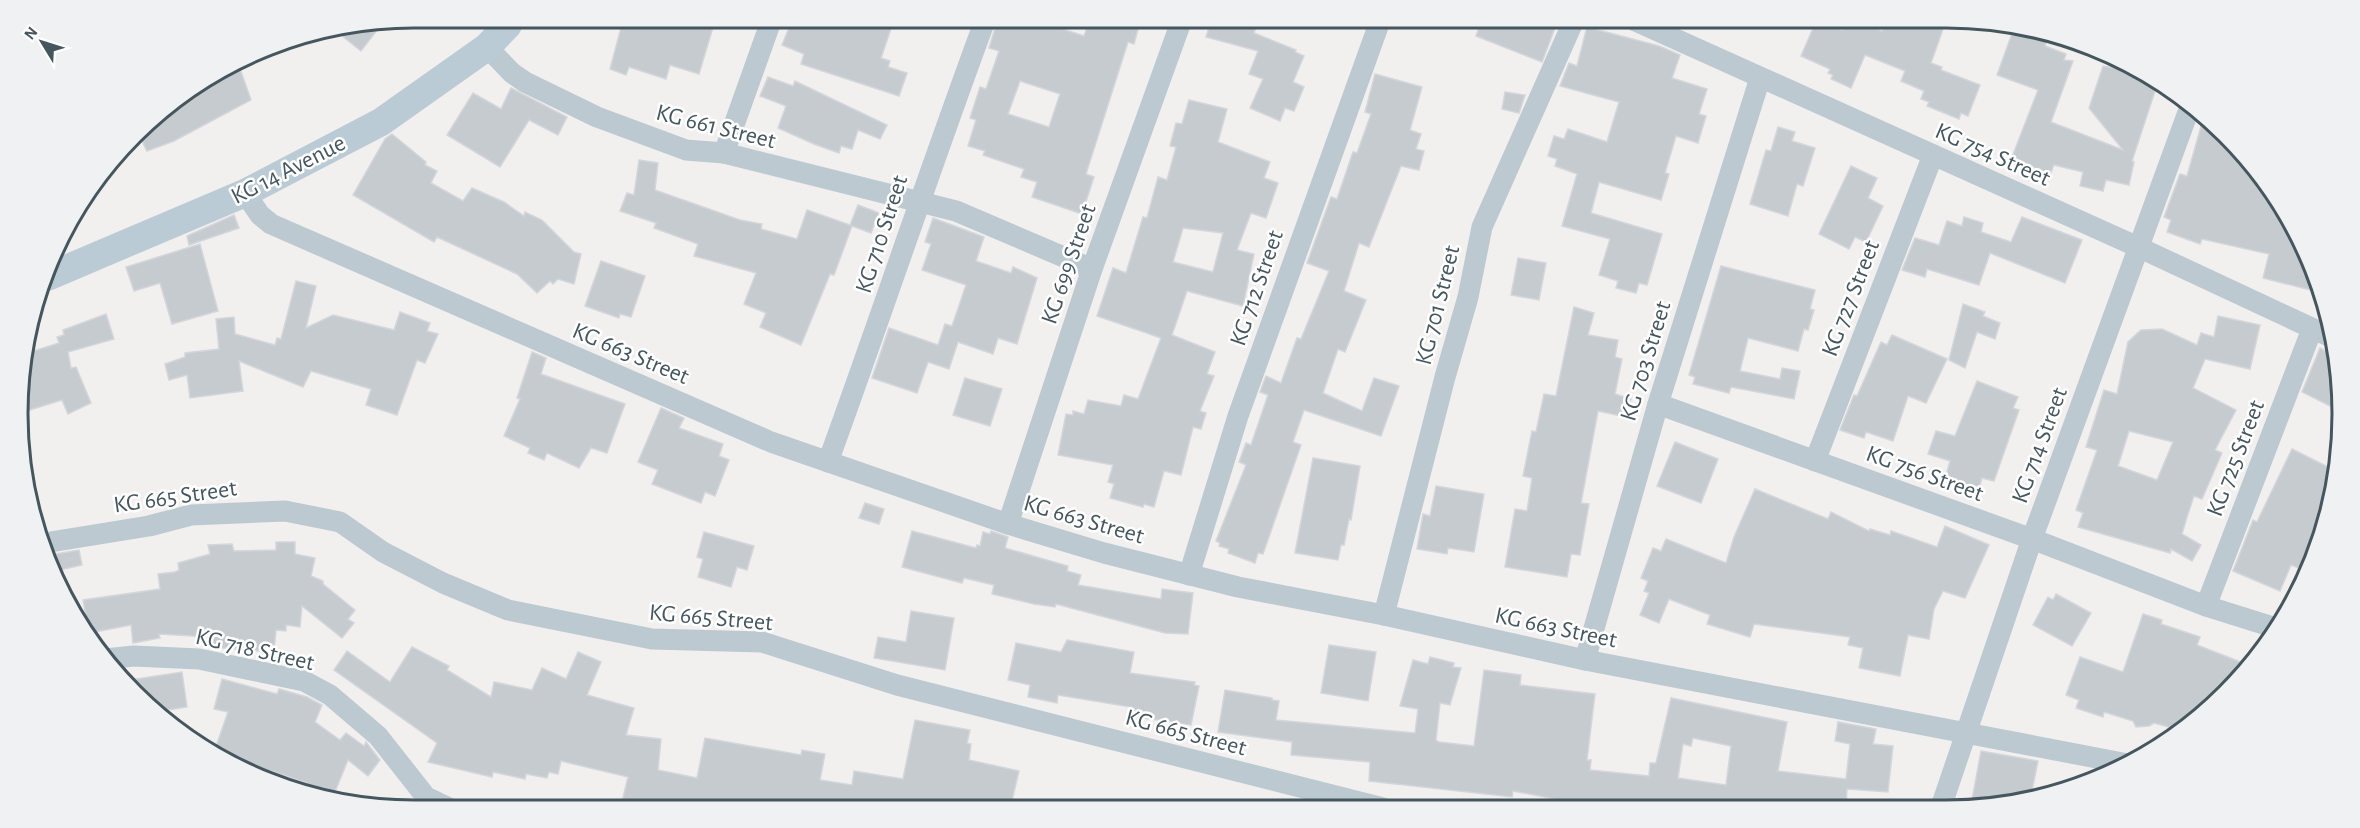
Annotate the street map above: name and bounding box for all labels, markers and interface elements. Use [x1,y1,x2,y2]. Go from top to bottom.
north arrow [12,12,72,72]
text: N [21,24,41,43]
street label: KG 661 Street [654,101,778,153]
street label: KG 754 Street [1932,119,2054,191]
street label: KG 14 Avenue [227,131,349,209]
street label: KG 710 Street [852,172,912,296]
street label: KG 699 Street [1037,201,1101,327]
street label: KG 712 Street [1226,227,1288,349]
street label: KG 727 Street [1818,237,1884,360]
street label: KG 701 Street [1412,243,1464,368]
street label: KG 703 Street [1616,298,1676,424]
street label: KG 663 Street [569,319,693,389]
street label: KG 714 Street [2008,384,2072,506]
street label: KG 725 Street [2203,397,2269,520]
street label: KG 756 Street [1863,442,1987,506]
street label: KG 665 Street [112,476,239,518]
street label: KG 663 Street [1021,491,1147,549]
street label: KG 665 Street [648,601,774,635]
street label: KG 663 Street [1493,603,1619,653]
street label: KG 718 Street [193,625,317,675]
street label: KG 665 Street [1123,705,1249,761]

